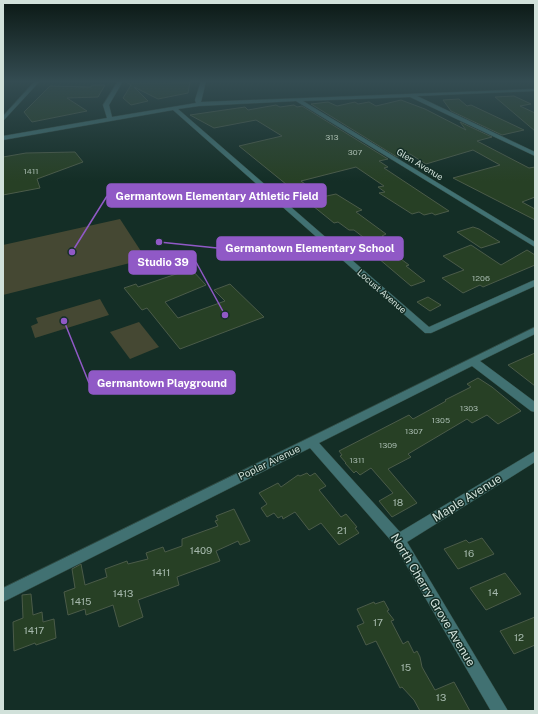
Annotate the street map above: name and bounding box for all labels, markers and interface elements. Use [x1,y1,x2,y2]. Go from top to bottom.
house number: 313 [325,132,339,142]
street label: Glen Avenue [395,146,445,182]
house number: 307 [348,147,362,157]
house number: 1411 [24,166,38,176]
callout: Germantown Elementary Athletic Field [107,184,326,207]
text: Germantown Elementary Athletic Field [116,190,318,202]
callout: Germantown Elementary School [217,237,403,260]
text: Germantown Elementary School [225,242,395,254]
callout: Studio 39 [129,251,196,274]
text: Studio 39 [137,256,189,268]
street label: Locust Avenue [355,267,409,315]
house number: 1206 [472,273,490,283]
callout: Germantown Playground [89,371,235,394]
text: Germantown Playground [97,377,227,389]
house number: 1303 [460,403,478,413]
house number: 1305 [432,415,450,425]
house number: 1307 [405,426,423,436]
house number: 1309 [379,440,397,450]
street label: Poplar Avenue [236,442,302,482]
house number: 1311 [350,455,364,465]
street label: Maple Avenue [430,471,504,525]
house number: 18 [393,496,403,508]
house number: 21 [337,524,347,536]
street label: North Cherry Grove Avenue [388,531,478,669]
house number: 1409 [190,544,212,556]
house number: 16 [464,547,474,559]
house number: 1411 [152,566,170,578]
house number: 14 [488,586,498,598]
house number: 1413 [113,587,133,599]
house number: 1415 [71,595,91,607]
house number: 17 [373,616,383,628]
house number: 1417 [24,624,44,636]
house number: 12 [514,631,524,643]
house number: 15 [401,661,411,673]
house number: 13 [436,691,446,703]

